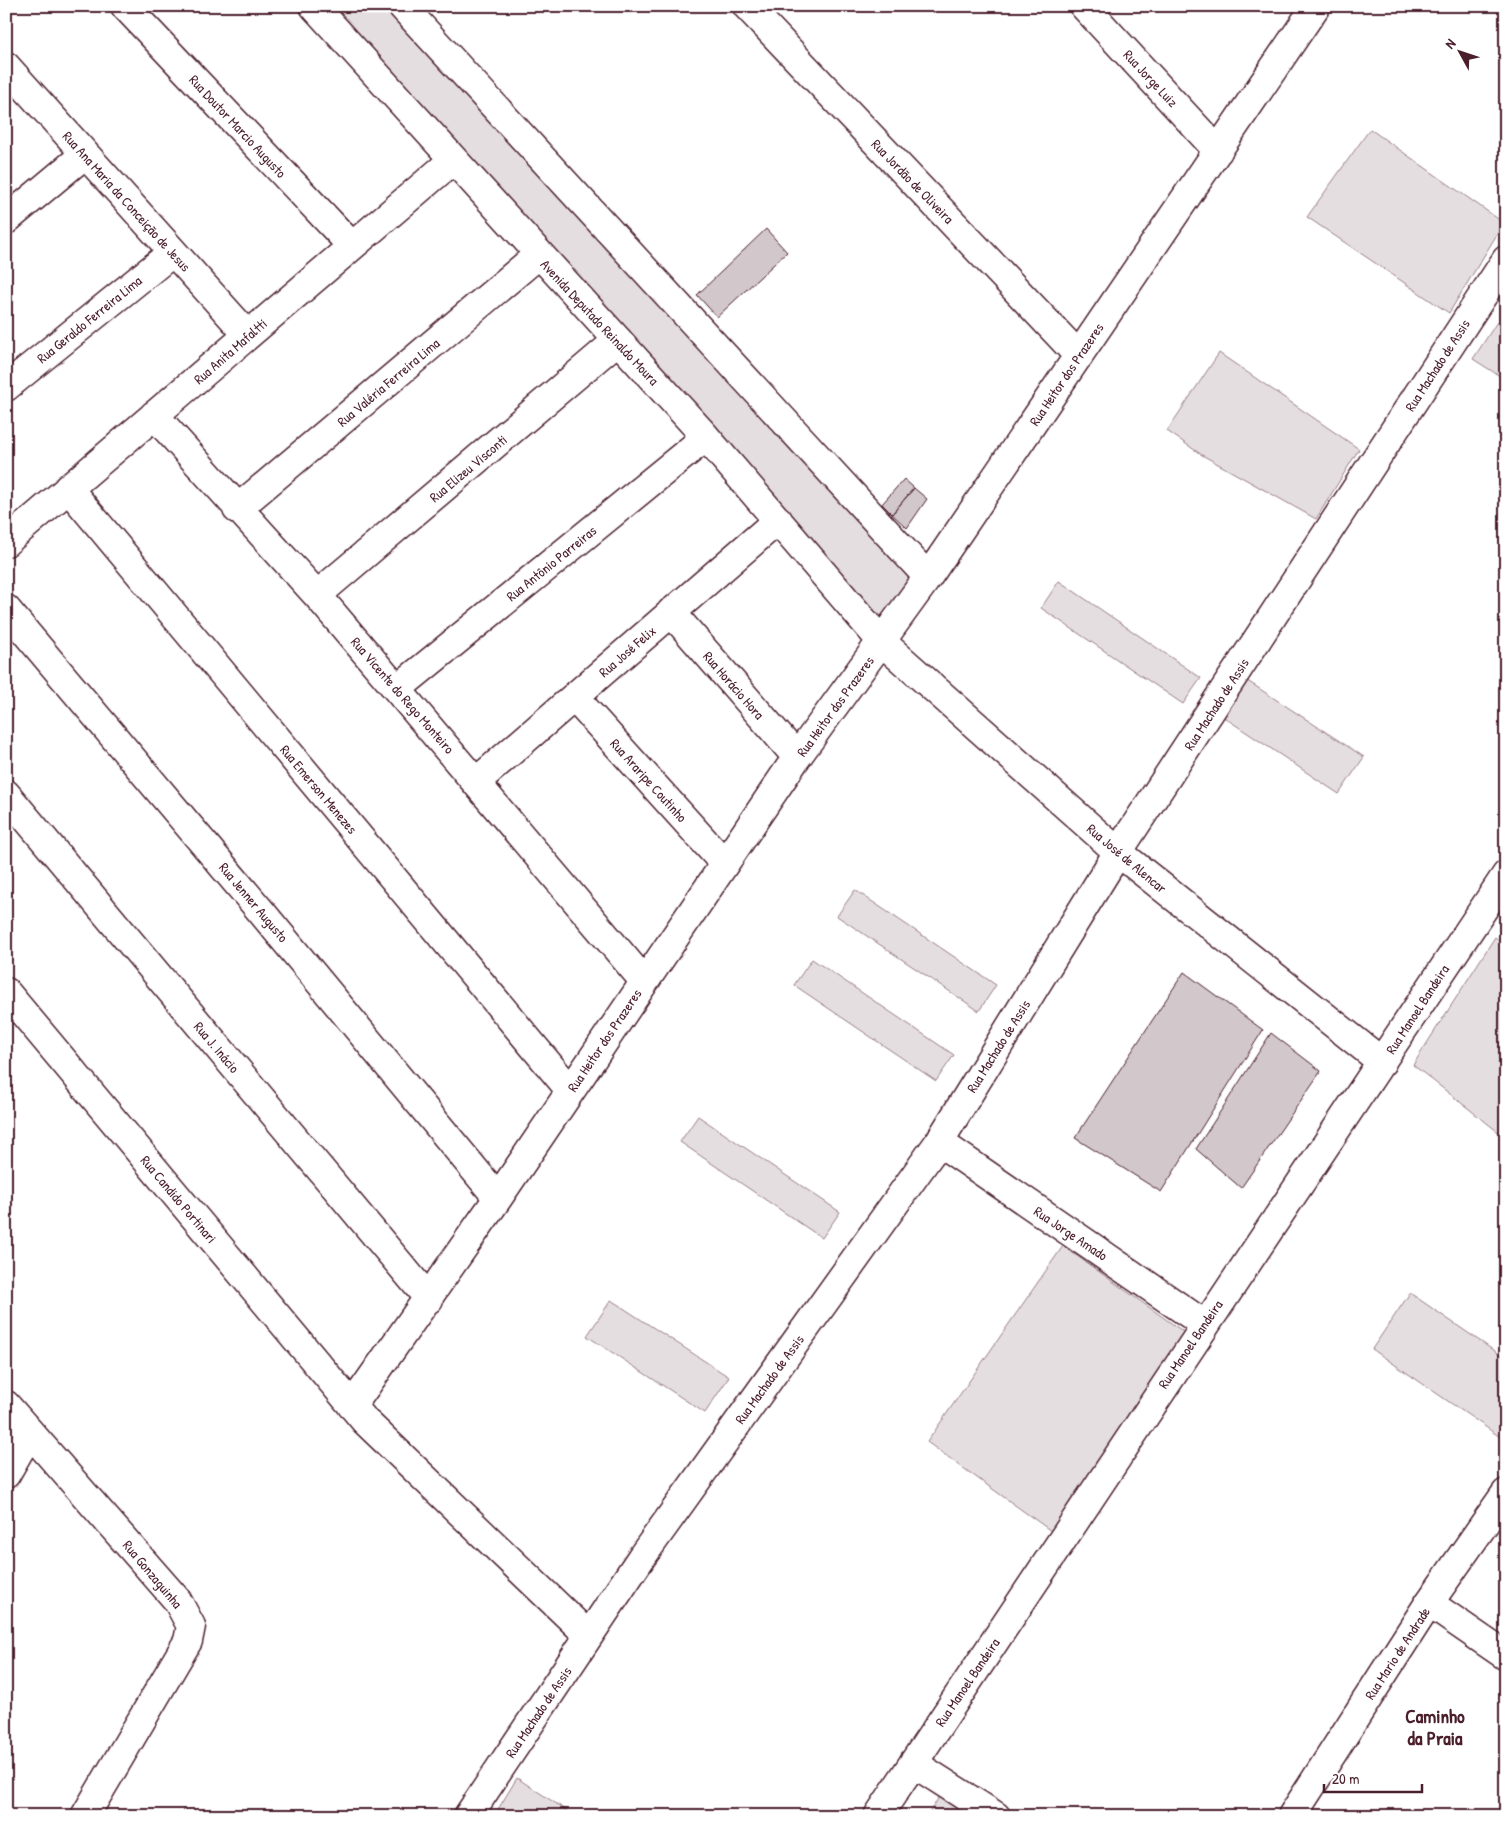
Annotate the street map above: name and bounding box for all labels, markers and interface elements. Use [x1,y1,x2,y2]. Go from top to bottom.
north arrow [1434,28,1484,78]
text: N [1440,34,1460,52]
street label: Rua Jorge Luiz [1119,45,1182,111]
street label: Rua Doutor Marcio Augusto [184,70,291,183]
street label: Rua Ana Maria da Conceição de Jesus [59,127,195,275]
street label: Rua Jordão de Oliveira [868,135,959,228]
street label: Avenida Deputado Reinaldo Moura [536,255,664,390]
street label: Rua Geraldo Ferreira Lima [33,271,146,367]
street label: Rua Anita Mafaltti [189,314,271,388]
street label: Rua Machado de Assis [1400,315,1474,415]
street label: Rua Heitor dos Prazeres [1025,319,1107,429]
street label: Rua Valéria Ferreira Lima [333,333,444,431]
street label: Rua Elizeu Visconti [425,430,511,506]
street label: Rua Antônio Parreiras [502,521,600,605]
street label: Rua José Felix [594,621,660,681]
street label: Rua Vicente do Rego Monteiro [346,633,459,758]
street label: Rua Horácio Hora [699,647,769,723]
street label: Rua Heitor dos Prazeres [792,652,878,760]
street label: Rua Machado de Assis [1179,654,1253,754]
street label: Rua Araripe Coutinho [606,734,692,827]
street label: Rua Emerson Menezes [276,741,362,837]
street label: Rua José de Alencar [1083,819,1171,897]
street label: Rua Jenner Augusto [214,858,293,947]
street label: Rua Manoel Bandeira [1381,960,1453,1057]
street label: Rua Heitor dos Prazeres [563,985,645,1095]
street label: Rua Machado de Assis [962,996,1034,1096]
street label: Rua J. Inácio [190,1017,244,1077]
street label: Rua Candido Portinari [137,1151,221,1247]
street label: Rua Jorge Amado [1030,1201,1112,1266]
street label: Rua Manoel Bandeira [1153,1296,1227,1392]
street label: Rua Machado de Assis [730,1331,808,1427]
street label: Rua Gonzaguinha [118,1536,187,1613]
street label: Rua Mario de Andrade [1360,1603,1434,1703]
street label: Rua Manoel Bandeira [930,1634,1004,1730]
street label: Rua Machado de Assis [500,1663,576,1761]
district label: Caminho da Praia [1405,1703,1465,1751]
scale bar [1324,1762,1422,1794]
text: 20 m [1332,1768,1359,1789]

